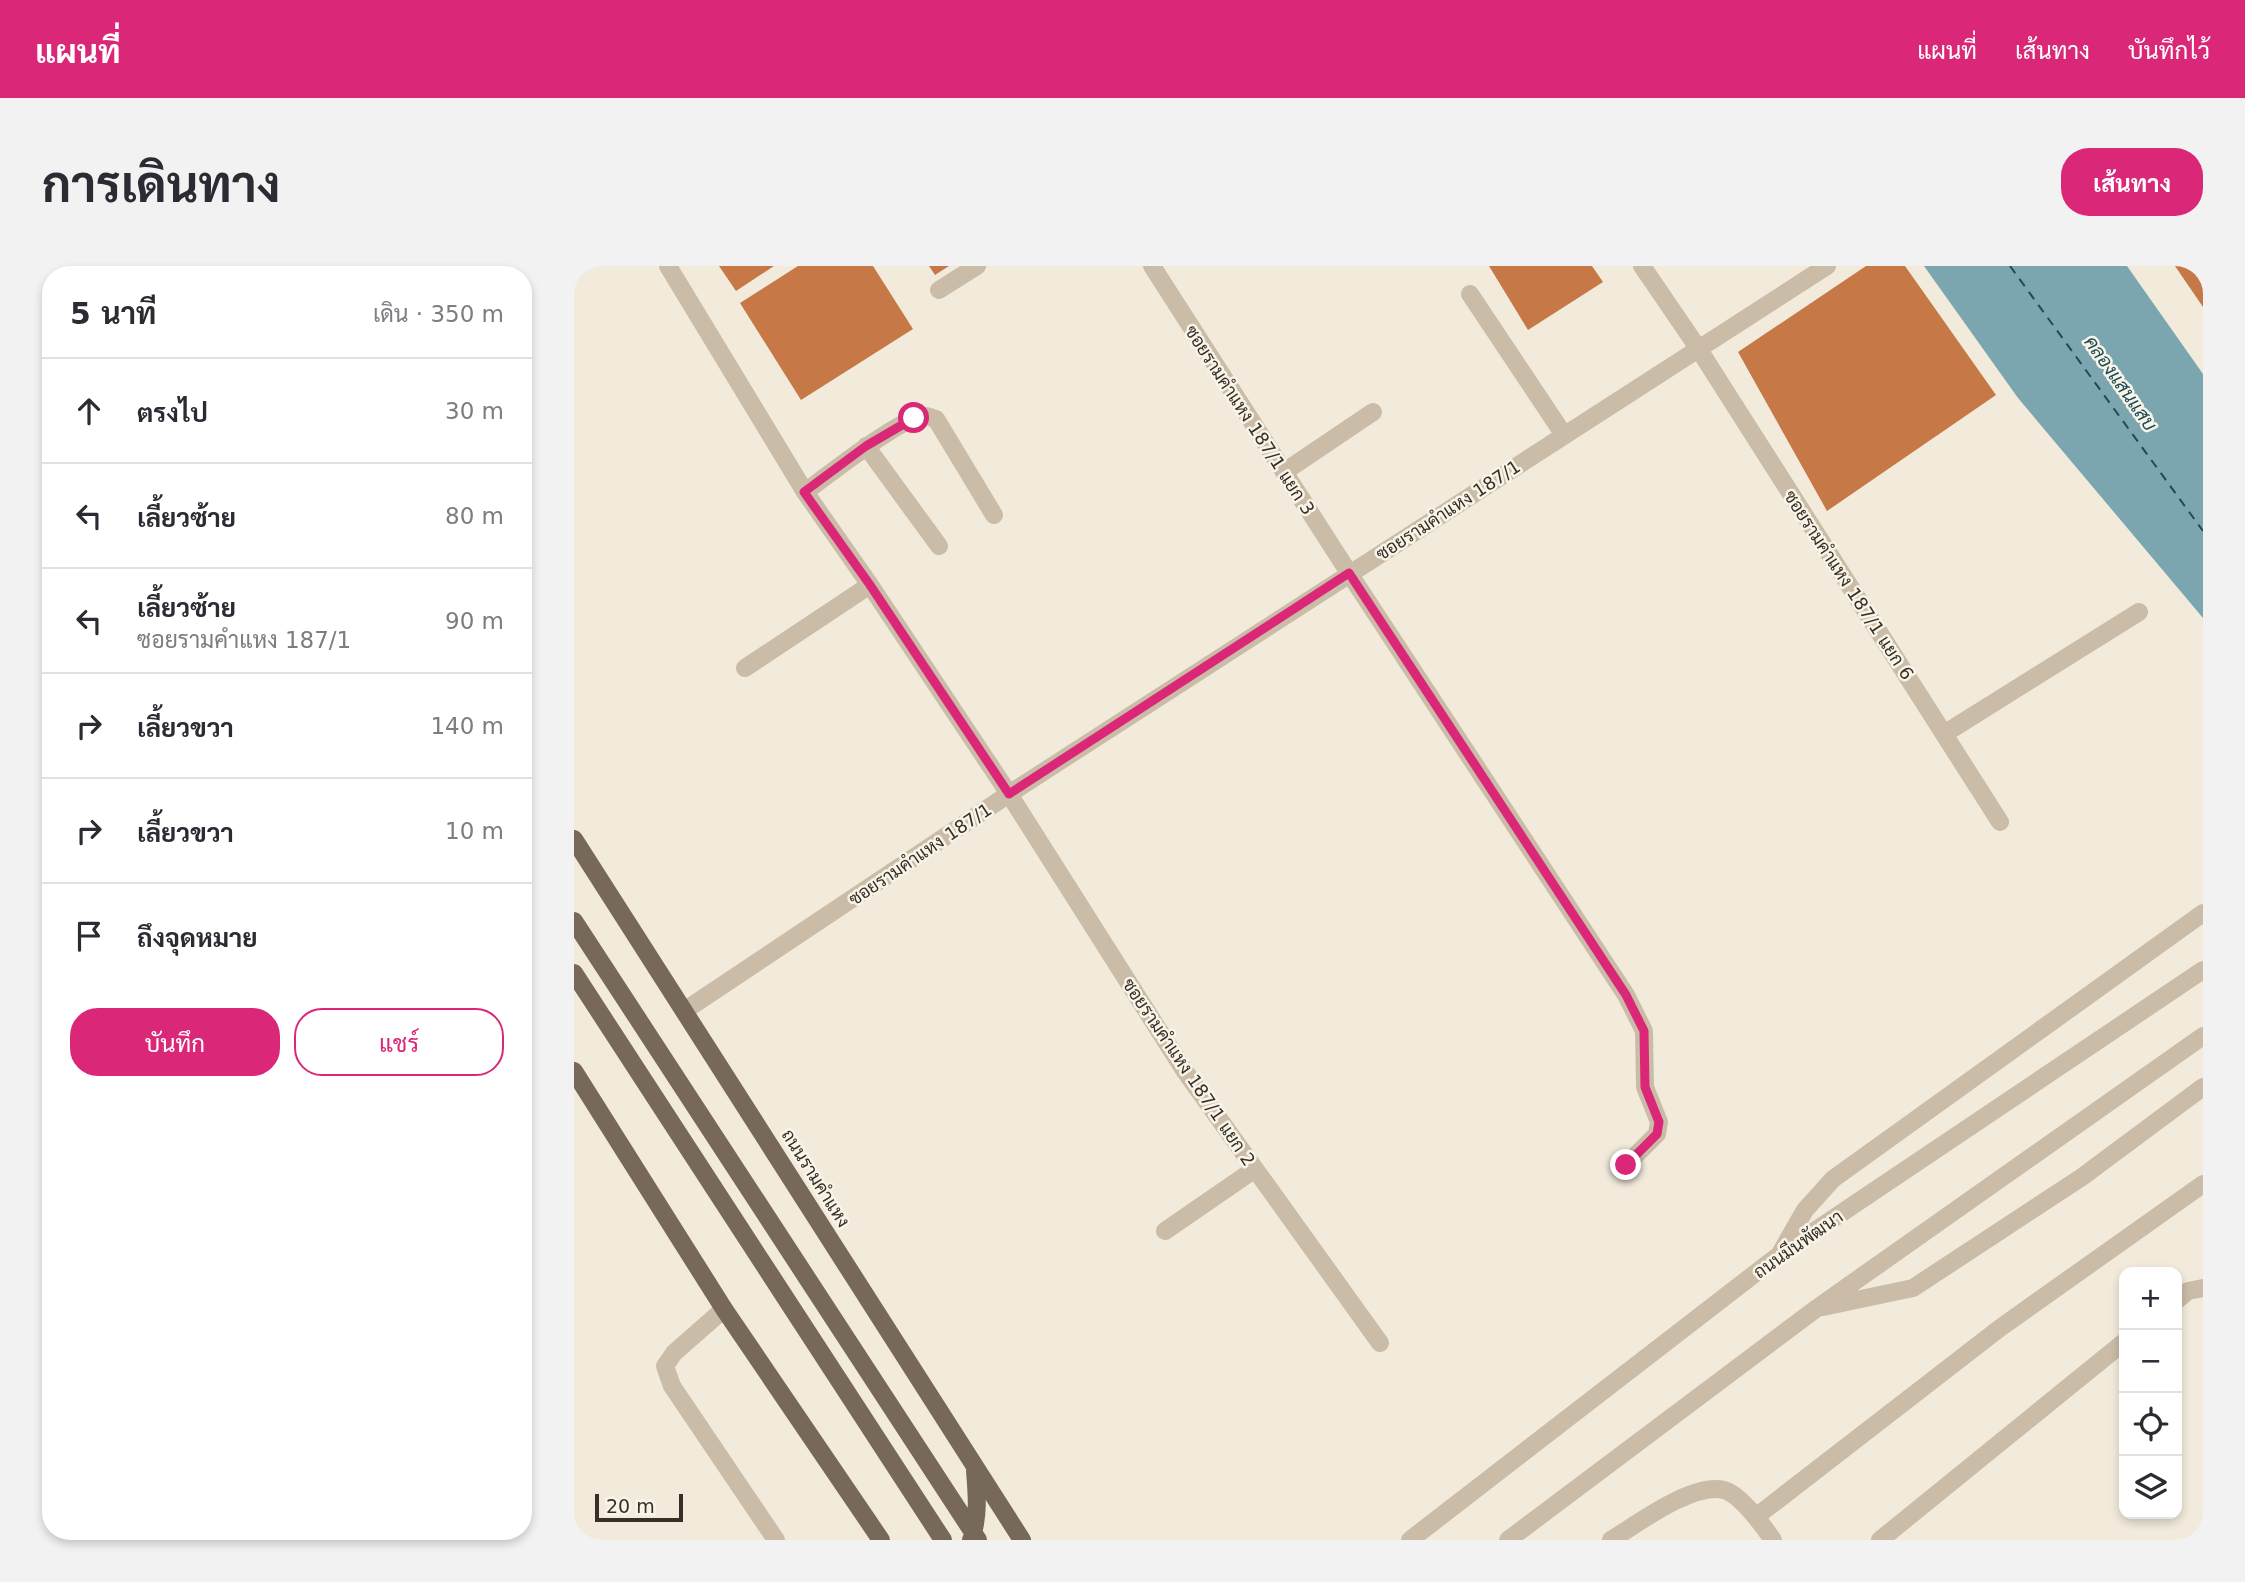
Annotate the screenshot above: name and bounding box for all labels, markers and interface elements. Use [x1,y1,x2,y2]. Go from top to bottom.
text: แผนที่ [35,32,121,71]
text: แผนที่ [1917,37,1977,65]
text: เส้นทาง [2015,37,2090,65]
text: บันทึกไว้ [2128,37,2210,65]
button: เส้นทาง [2061,148,2203,216]
text: การเดินทาง [42,157,280,214]
text: 5 นาที [70,296,156,331]
text: เดิน · 350 m [373,301,504,327]
street label: ซอยรามคำแหง 187/1 แยก 3 [1181,321,1319,519]
water label: คลองแสนแสบ [2080,331,2162,435]
icon: ahead [70,392,108,430]
text: ตรงไป [137,398,208,428]
text: 30 m [445,398,504,424]
route start [898,402,929,433]
street label: ซอยรามคำแหง 187/1 [1372,456,1524,564]
street label: ซอยรามคำแหง 187/1 แยก 6 [1780,486,1918,684]
icon: left [70,497,108,535]
text: เลี้ยวซ้าย [137,503,236,533]
text: 80 m [445,503,504,529]
text: เลี้ยวซ้าย [137,593,236,623]
icon: left [70,602,108,640]
text: 90 m [445,608,504,634]
text: ซอยรามคำแหง 187/1 [137,627,351,653]
icon: right [70,707,108,745]
text: เลี้ยวขวา [137,713,234,743]
text: 140 m [430,713,504,739]
street label: ซอยรามคำแหง 187/1 [845,798,995,910]
icon: right [70,812,108,850]
text: เลี้ยวขวา [137,818,234,848]
text: 10 m [445,818,504,844]
icon: arrive [70,917,108,955]
text: ถึงจุดหมาย [137,923,258,953]
street label: ซอยรามคำแหง 187/1 แยก 2 [1118,974,1260,1170]
button: บันทึก [70,1008,280,1076]
button: แชร์ [294,1008,504,1076]
street label: ถนนรามคำแหง [778,1125,854,1231]
route end [1610,1149,1641,1180]
street label: ถนนมีนพัฒนา [1748,1204,1847,1282]
map controls [2119,1267,2182,1519]
button: + [2119,1267,2182,1330]
button: − [2119,1330,2182,1393]
button: locate [2119,1393,2182,1456]
button: layers [2119,1456,2182,1519]
scale bar [595,1491,682,1523]
text: 20 m [606,1495,655,1517]

